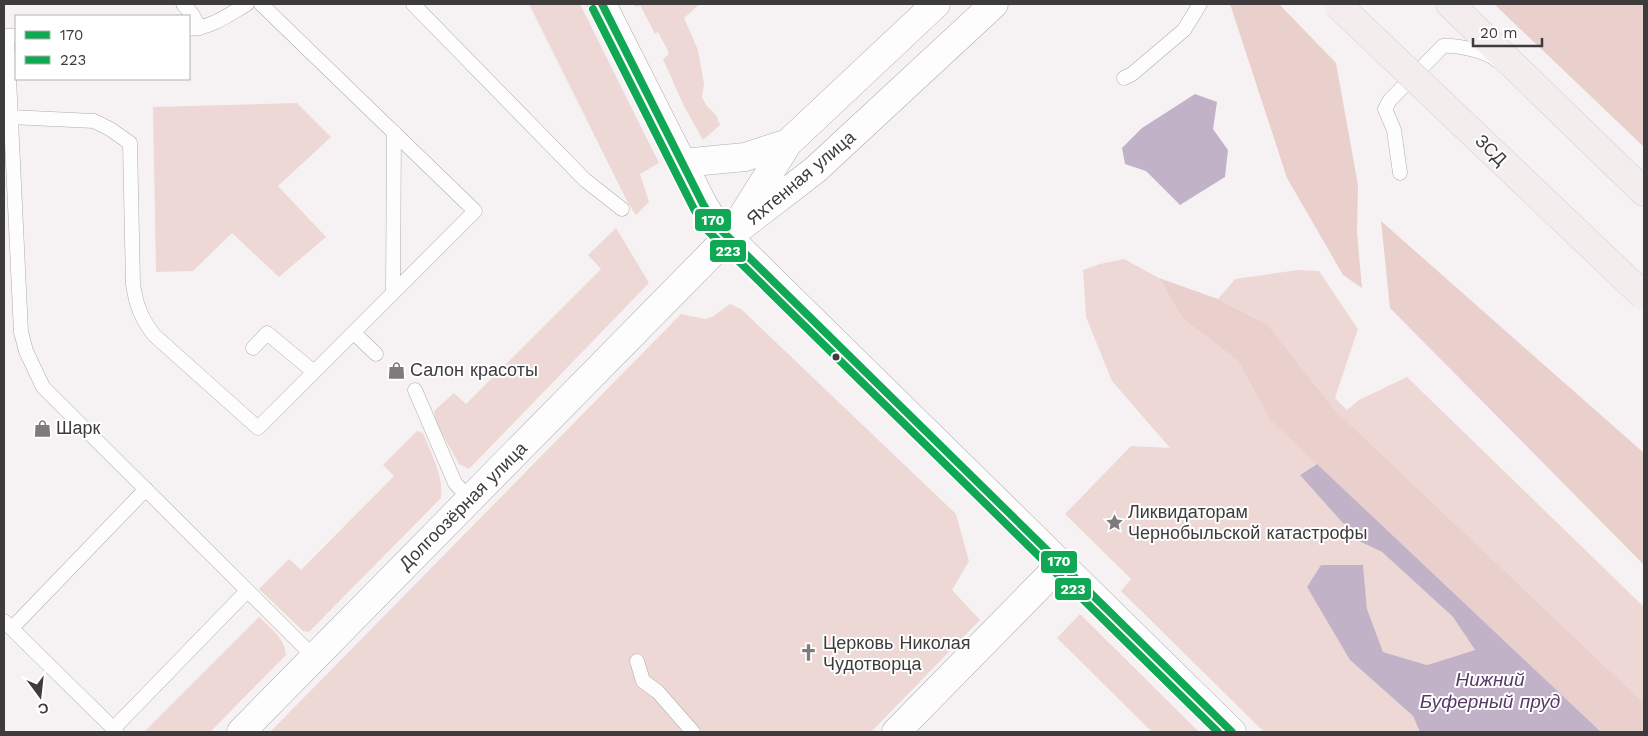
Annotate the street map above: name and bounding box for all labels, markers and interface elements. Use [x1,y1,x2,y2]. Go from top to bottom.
legend [15,15,190,80]
scale bar [1473,15,1542,47]
text: 20 m [1480,24,1518,42]
text: 170 [60,26,83,44]
text: 223 [60,51,86,69]
street label: Яхтенная улица [742,126,860,229]
street label: ЗСД [1471,130,1511,170]
line badge: 170 [694,208,732,232]
text: 170 [701,212,725,228]
line badge: 223 [709,239,747,263]
text: 223 [716,243,741,259]
unlabelled marker [831,352,841,362]
place label: Салон красоты [410,359,538,380]
shop icon: Салон красоты [386,360,406,380]
place label: Шарк [56,417,101,438]
shop icon: Шарк [32,418,52,438]
street label: Долгоозёрная улица [394,437,532,574]
place label: Ликвидаторам Чернобыльской катастрофы [1128,501,1367,543]
place icon: Ликвидаторам Чернобыльской катастрофы [1104,512,1124,532]
line badge: 170 [1040,550,1078,574]
text: 170 [1047,553,1071,569]
line badge: 223 [1054,577,1092,601]
text: 223 [1061,581,1086,597]
place label: Церковь Николая Чудотворца [823,632,971,674]
church icon: Церковь Николая Чудотворца [799,643,819,663]
water label: Нижний Буферный пруд [1420,668,1560,713]
north arrow [15,671,65,721]
text: С [36,700,50,718]

